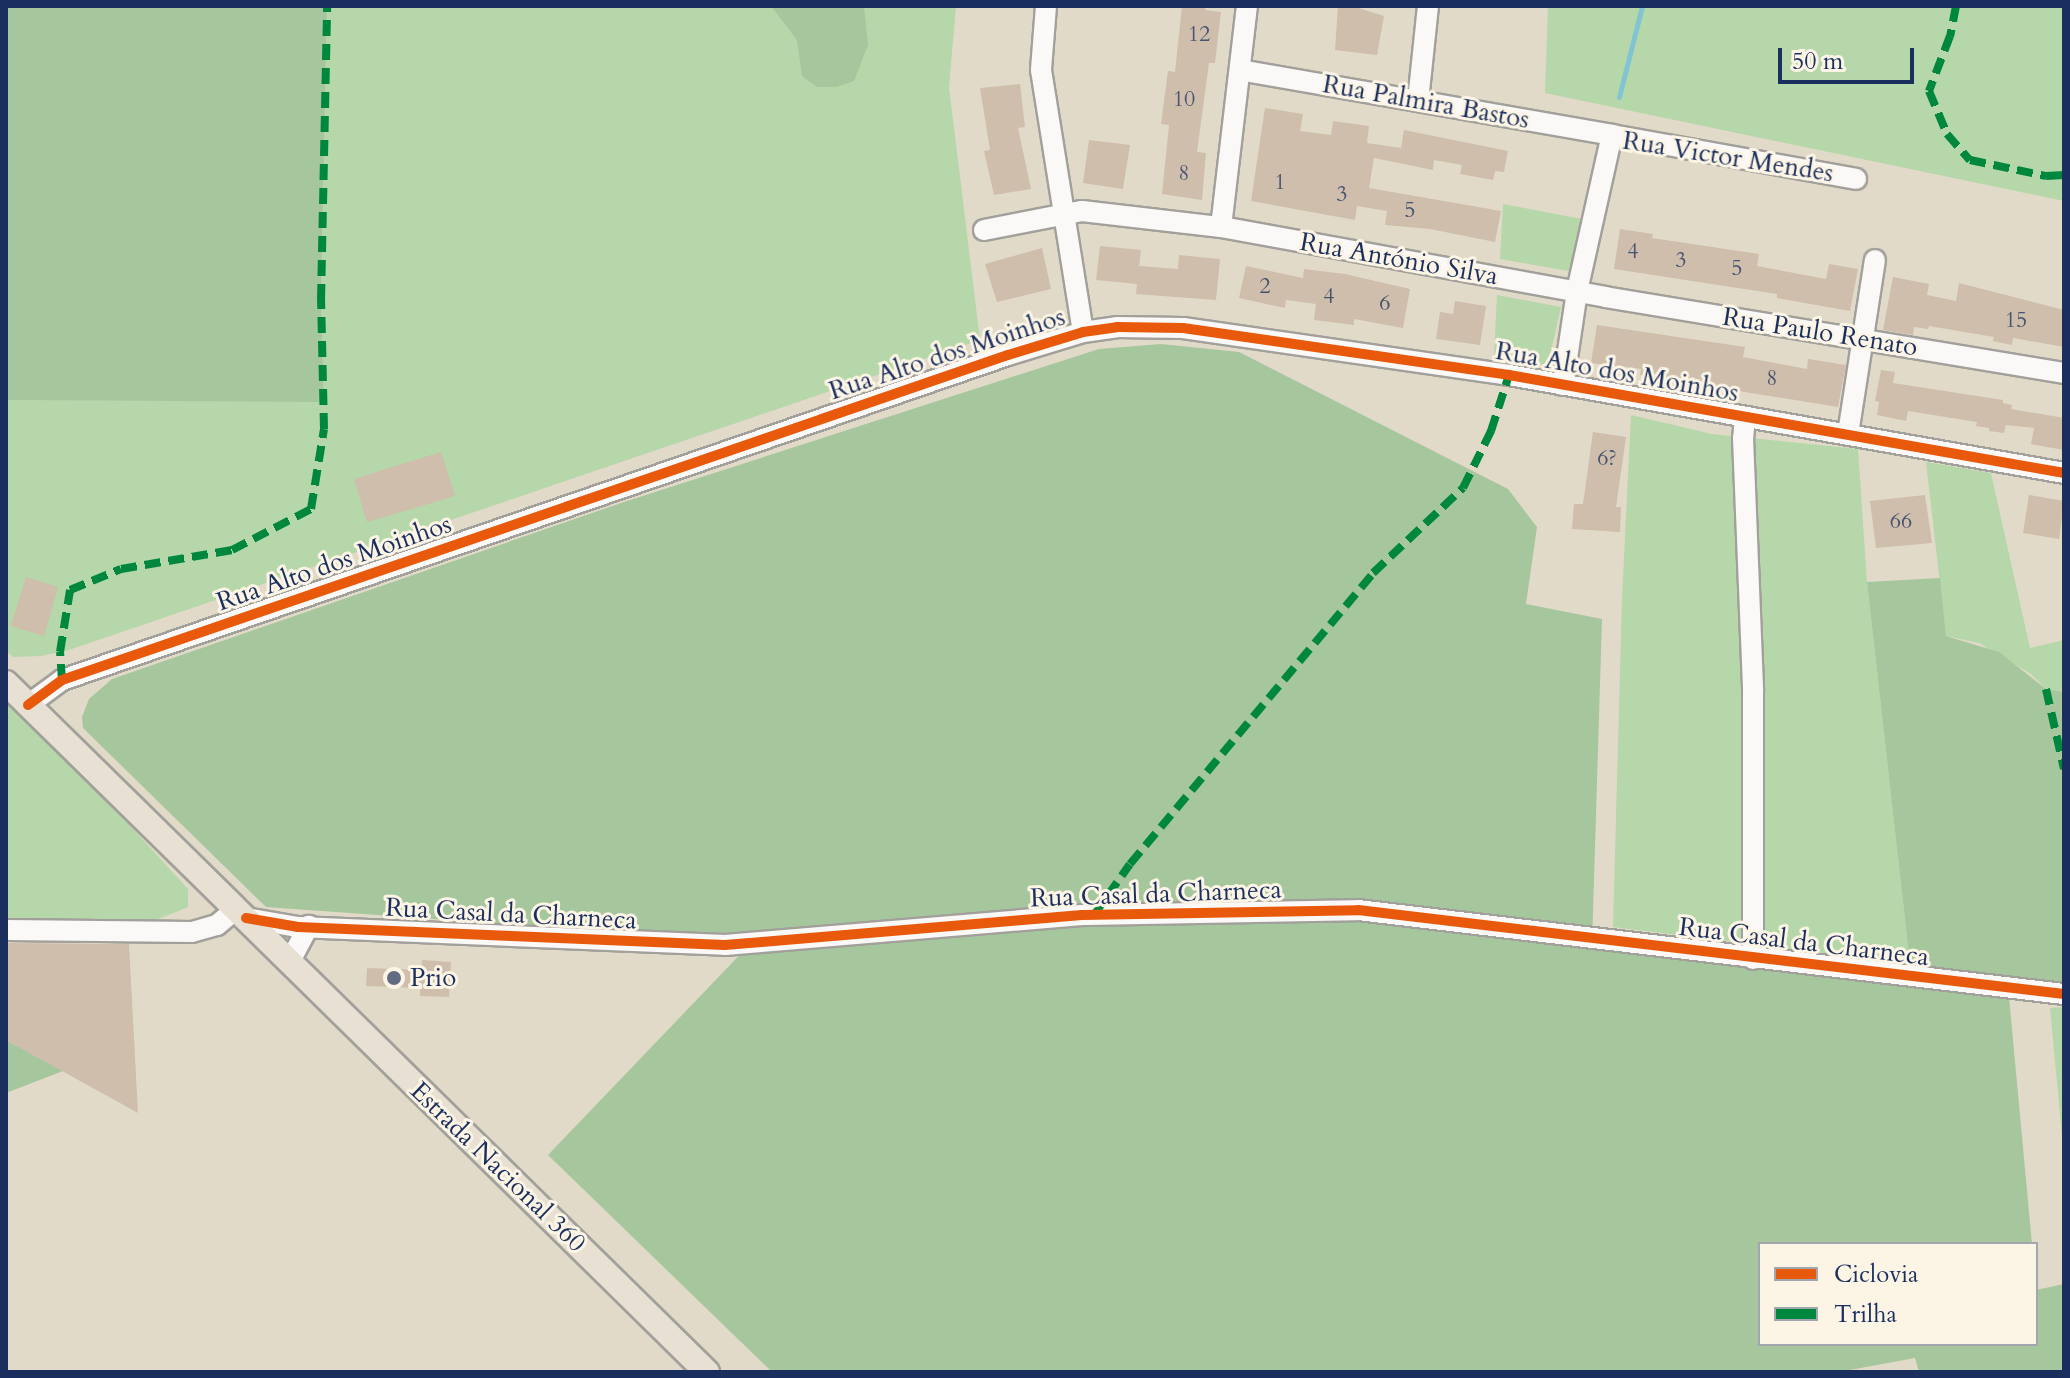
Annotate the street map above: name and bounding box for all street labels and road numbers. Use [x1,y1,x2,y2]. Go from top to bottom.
street label: Rua Palmira Bastos [1320,68,1532,136]
street label: Rua Victor Mendes [1620,125,1836,189]
street label: Rua António Silva [1298,226,1500,292]
street label: Rua Alto dos Moinhos [825,301,1069,407]
street label: Rua Paulo Renato [1720,301,1920,363]
street label: Rua Alto dos Moinhos [1493,335,1741,409]
street label: Rua Alto dos Moinhos [213,508,455,618]
street label: Rua Casal da Charneca [1030,874,1282,914]
street label: Rua Casal da Charneca [384,892,638,936]
street label: Rua Casal da Charneca [1677,911,1931,973]
street label: Estrada Nacional 360 [404,1075,592,1259]

